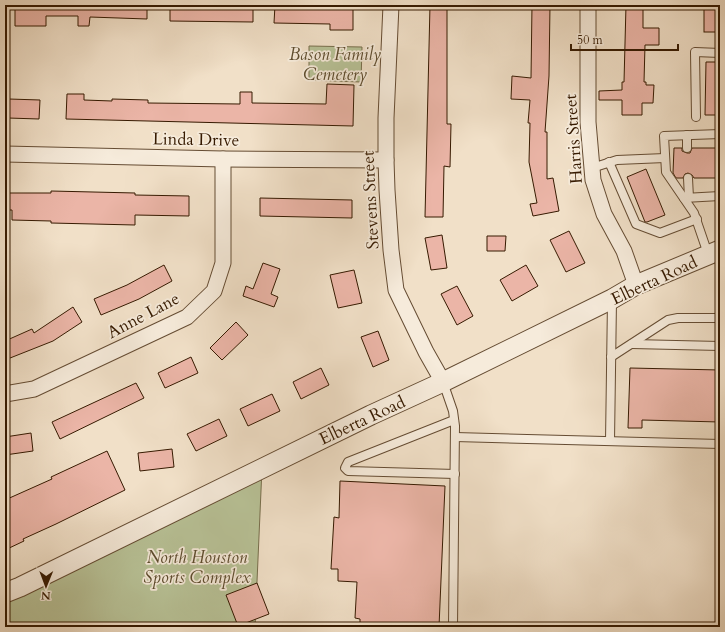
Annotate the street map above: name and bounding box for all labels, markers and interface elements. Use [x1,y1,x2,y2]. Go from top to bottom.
scale bar [571,26,678,52]
text: 50 m [577,32,604,48]
park label: Bason Family Cemetery [289,43,382,86]
street label: Harris Street [559,93,588,185]
street label: Linda Drive [152,127,240,152]
street label: Stevens Street [356,149,385,250]
street label: Elberta Road [607,250,701,310]
street label: Anne Lane [103,287,183,344]
street label: Elberta Road [315,390,409,450]
park label: North Houston Sports Complex [143,546,251,589]
north arrow [26,566,66,606]
text: N [40,588,51,603]

